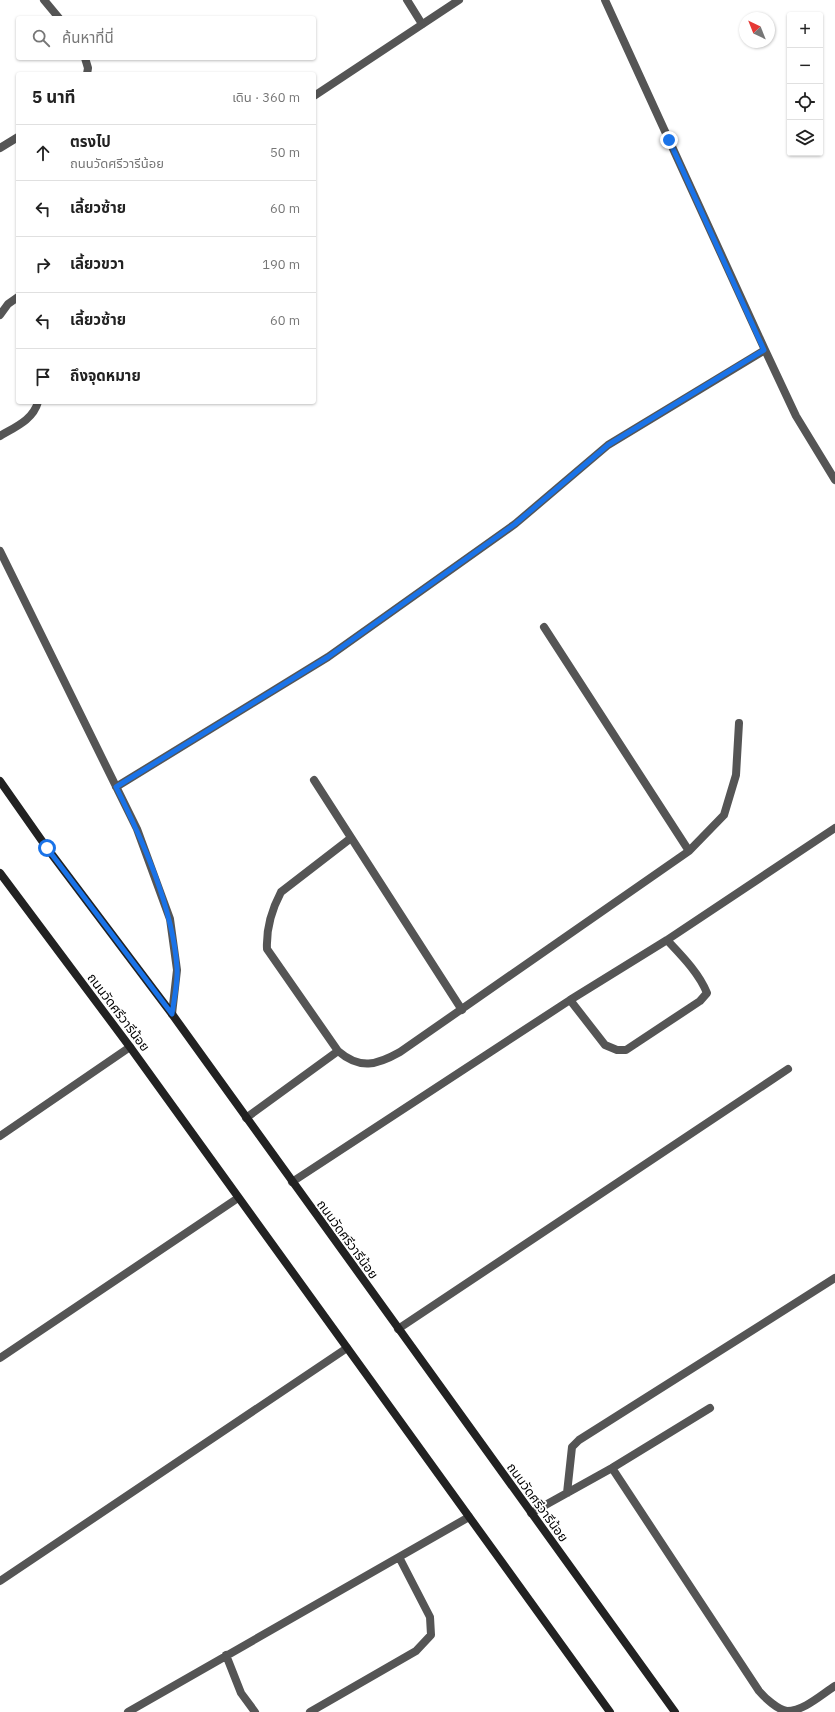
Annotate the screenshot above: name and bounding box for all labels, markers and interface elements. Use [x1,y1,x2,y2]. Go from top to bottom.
north arrow [739,12,775,48]
map controls [787,12,823,156]
button: + [787,12,823,48]
search box [16,16,316,60]
icon: search [30,27,52,49]
text: ค้นหาที่นี่ [62,28,114,47]
button: − [787,48,823,84]
button: locate [787,84,823,120]
text: 5 นาที [32,86,76,108]
text: เดิน · 360 m [232,89,300,106]
button: layers [787,120,823,156]
route end [660,131,678,149]
text: ตรงไป [70,132,111,151]
icon: ahead [32,142,54,164]
text: 50 m [270,144,300,161]
text: ถนนวัดศรีวารีน้อย [70,155,164,172]
icon: left [32,198,54,220]
text: เลี้ยวซ้าย [70,198,126,217]
text: 60 m [270,200,300,217]
icon: right [32,254,54,276]
text: เลี้ยวขวา [70,254,124,273]
text: 190 m [262,256,300,273]
icon: left [32,310,54,332]
text: เลี้ยวซ้าย [70,310,126,329]
text: 60 m [270,312,300,329]
icon: arrive [32,366,54,388]
text: ถึงจุดหมาย [70,366,141,385]
route start [38,839,56,857]
street label: ถนนวัดศรีวารีน้อย [84,970,154,1055]
street label: ถนนวัดศรีวารีน้อย [313,1196,382,1282]
street label: ถนนวัดศรีวารีน้อย [503,1459,572,1545]

